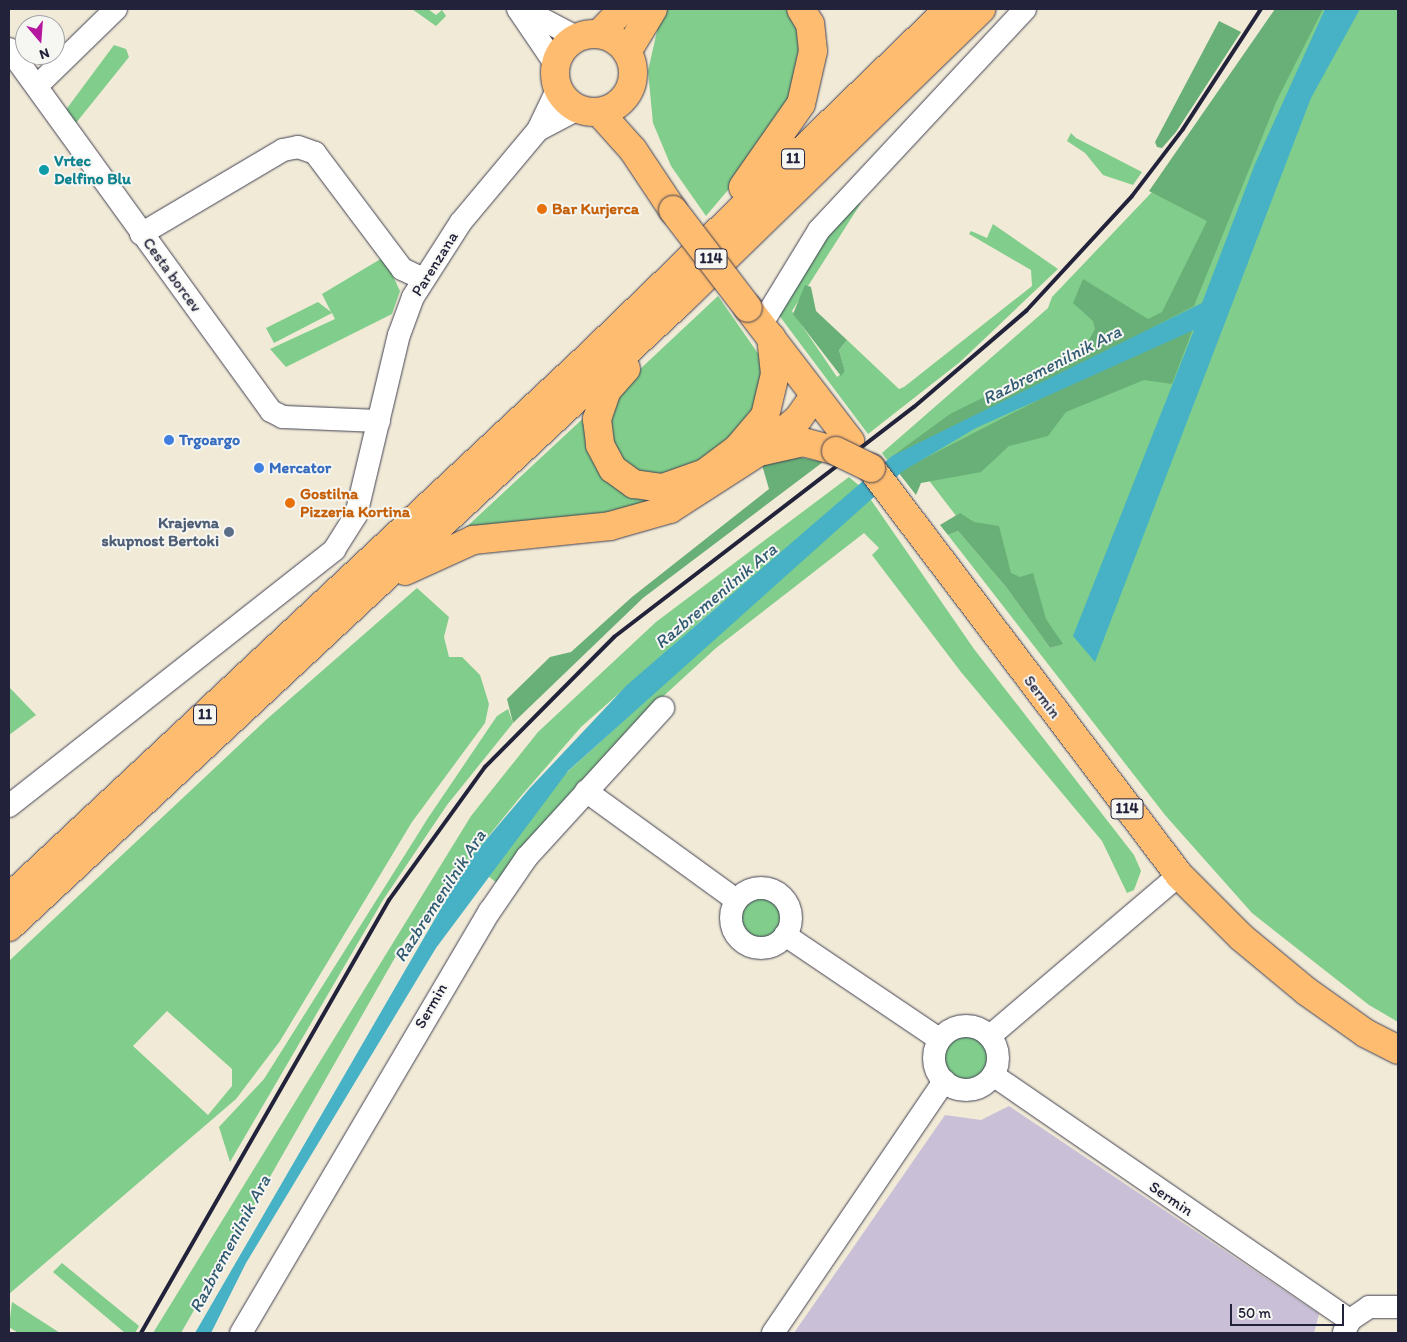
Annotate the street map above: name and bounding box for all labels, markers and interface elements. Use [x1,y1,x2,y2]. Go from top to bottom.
north arrow [15,15,65,65]
text: N [37,44,52,63]
road number: 11 [780,146,806,172]
place label: Vrtec Delfino Blu [54,151,131,189]
marker: Vrtec Delfino Blu [38,164,50,176]
place label: Bar Kurjerca [552,199,640,219]
marker: Bar Kurjerca [536,203,548,215]
street label: Parenzana [408,228,462,300]
street label: Cesta borcev [139,234,205,316]
road number: 114 [694,246,728,272]
water label: Razbremenilnik Ara [979,321,1125,409]
place label: Trgoargo [179,430,240,450]
marker: Trgoargo [163,434,175,446]
place label: Mercator [269,458,331,478]
marker: Mercator [253,462,265,474]
place label: Gostilna Pizzeria Kortina [300,484,410,522]
marker: Gostilna Pizzeria Kortina [284,497,296,509]
place label: Krajevna skupnost Bertoki [102,513,219,551]
marker: Krajevna skupnost Bertoki [223,526,235,538]
water label: Razbremenilnik Ara [651,539,781,653]
street label: Sermin [1020,672,1064,722]
road number: 11 [192,702,218,728]
road number: 114 [1110,796,1144,822]
water label: Razbremenilnik Ara [389,826,491,966]
street label: Sermin [410,980,452,1032]
water label: Razbremenilnik Ara [185,1171,275,1317]
street label: Sermin [1145,1177,1197,1221]
scale bar [1232,1294,1346,1326]
text: 50 m [1238,1304,1271,1322]

